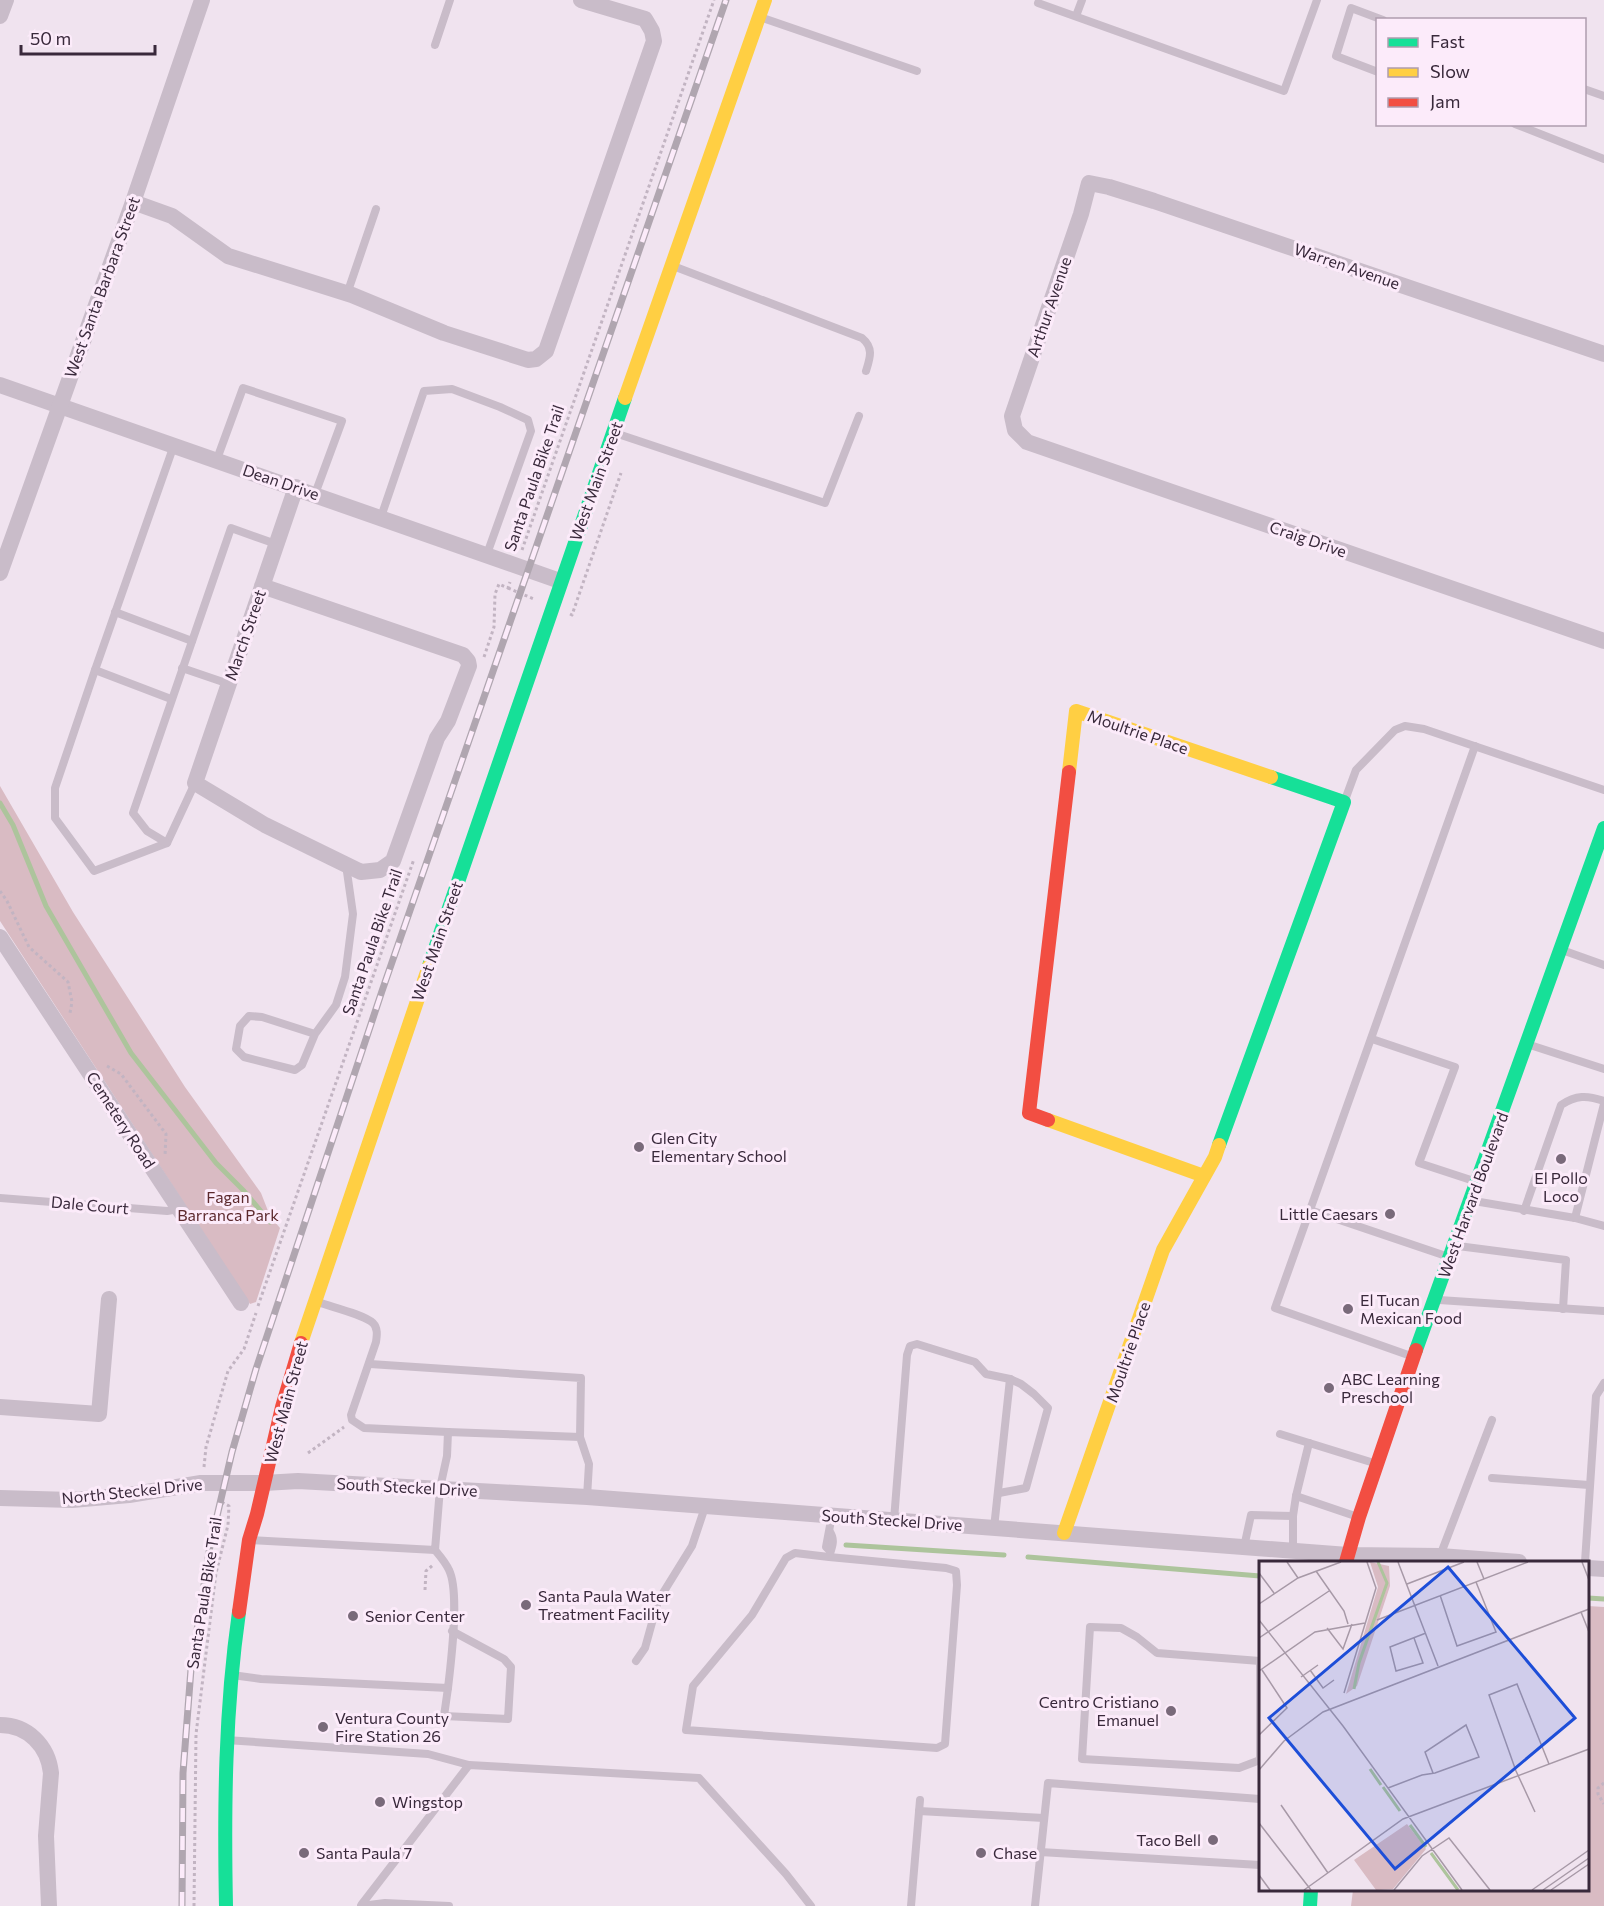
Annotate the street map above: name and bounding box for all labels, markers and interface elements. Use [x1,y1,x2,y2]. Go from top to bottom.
scale bar [21,18,154,56]
legend [1376,18,1586,126]
text: 50 m [30,27,71,49]
text: Fast [1430,30,1465,52]
text: Slow [1430,60,1470,82]
text: Jam [1430,90,1460,112]
street label: West Santa Barbara Street [60,193,143,380]
street label: Warren Avenue [1292,239,1402,292]
street label: Arthur Avenue [1022,254,1075,360]
street label: Santa Paula Bike Trail [500,402,568,554]
street label: West Main Street [565,418,626,543]
street label: Dean Drive [240,460,322,503]
street label: Craig Drive [1267,517,1349,561]
street label: March Street [220,586,269,683]
street label: Moultrie Place [1085,705,1191,758]
street label: Santa Paula Bike Trail [338,866,406,1018]
street label: West Main Street [407,878,466,1003]
street label: Cemetery Road [83,1068,160,1172]
street label: West Harvard Boulevard [1434,1109,1511,1280]
place label: Glen City Elementary School [651,1128,787,1165]
marker: Glen City Elementary School [632,1140,646,1154]
marker: El Pollo Loco [1554,1152,1568,1166]
place label: El Pollo Loco [1534,1168,1588,1205]
park label: Fagan Barranca Park [177,1187,279,1224]
street label: Dale Court [50,1192,130,1217]
place label: Little Caesars [1279,1204,1378,1223]
marker: Little Caesars [1383,1207,1397,1221]
place label: El Tucan Mexican Food [1360,1290,1462,1327]
street label: Moultrie Place [1101,1299,1154,1405]
marker: El Tucan Mexican Food [1341,1302,1355,1316]
street label: West Main Street [260,1338,311,1465]
place label: ABC Learning Preschool [1341,1369,1440,1406]
marker: ABC Learning Preschool [1322,1381,1336,1395]
street label: South Steckel Drive [336,1473,478,1500]
street label: North Steckel Drive [61,1474,203,1507]
street label: South Steckel Drive [821,1505,963,1534]
street label: Santa Paula Bike Trail [182,1516,225,1670]
inset map [1259,1561,1589,1891]
place label: Santa Paula Water Treatment Facility [538,1586,671,1623]
marker: Santa Paula Water Treatment Facility [519,1598,533,1612]
place label: Senior Center [365,1606,466,1625]
marker: Senior Center [346,1609,360,1623]
place label: Centro Cristiano Emanuel [1039,1692,1159,1729]
marker: Centro Cristiano Emanuel [1164,1704,1178,1718]
place label: Ventura County Fire Station 26 [335,1708,449,1745]
marker: Ventura County Fire Station 26 [316,1720,330,1734]
place label: Wingstop [392,1792,463,1811]
marker: Wingstop [373,1795,387,1809]
place label: Taco Bell [1136,1830,1201,1849]
marker: Taco Bell [1206,1833,1220,1847]
place label: Santa Paula 7 [316,1843,412,1862]
place label: Chase [993,1843,1037,1862]
marker: Santa Paula 7 [297,1846,311,1860]
marker: Chase [974,1846,988,1860]

